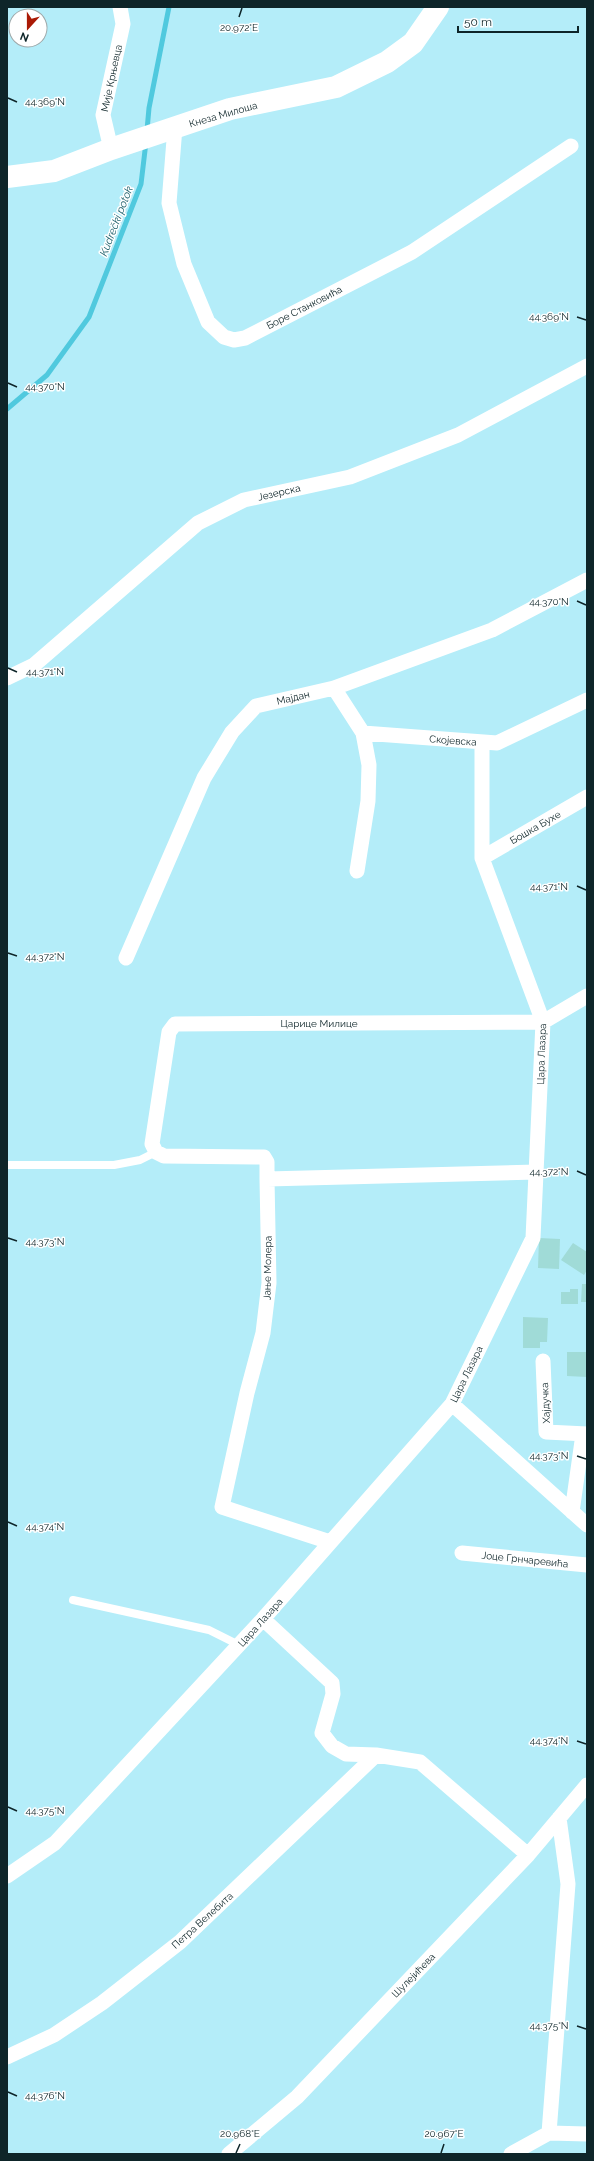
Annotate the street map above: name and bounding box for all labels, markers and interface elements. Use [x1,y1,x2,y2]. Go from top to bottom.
north arrow [8,8,48,48]
scale bar [458,8,578,34]
text: 50 m [464,15,492,29]
text: 20.972°E [220,22,258,33]
text: N [18,29,31,44]
street label: Мије Крњевца [99,43,124,113]
text: 44.369°N [25,96,65,107]
street label: Кнеза Милоша [188,99,259,129]
water label: Kudrečki potok [97,184,136,258]
street label: Боре Станковића [265,284,344,331]
text: 44.369°N [529,311,569,322]
text: 44.370°N [25,381,65,392]
street label: Језерска [257,482,301,503]
text: 44.370°N [529,596,569,607]
text: 44.371°N [26,666,64,677]
street label: Мајдан [276,688,311,707]
street label: Скојевска [429,733,477,748]
street label: Бошка Бухе [508,808,563,846]
text: 44.371°N [530,881,568,892]
text: 44.372°N [26,951,64,962]
street label: Царице Милице [280,1018,358,1029]
street label: Цара Лазара [535,1023,548,1085]
text: 44.372°N [530,1166,568,1177]
text: 44.373°N [26,1236,64,1247]
street label: Јање Молера [261,1236,274,1300]
street label: Цара Лазара [448,1344,485,1404]
street label: Хајдучка [539,1382,552,1424]
text: 44.373°N [530,1450,568,1461]
text: 44.374°N [26,1521,64,1532]
street label: Јоце Грнчаревића [481,1549,569,1570]
street label: Цара Лазара [236,1596,285,1649]
text: 44.374°N [530,1735,568,1746]
text: 44.375°N [25,1805,65,1816]
street label: Петра Велебита [170,1890,235,1951]
street label: Шулејићева [390,1951,437,2000]
text: 44.375°N [529,2020,569,2031]
text: 44.376°N [25,2090,65,2101]
text: 20.968°E [220,2128,260,2139]
text: 20.967°E [424,2128,464,2139]

